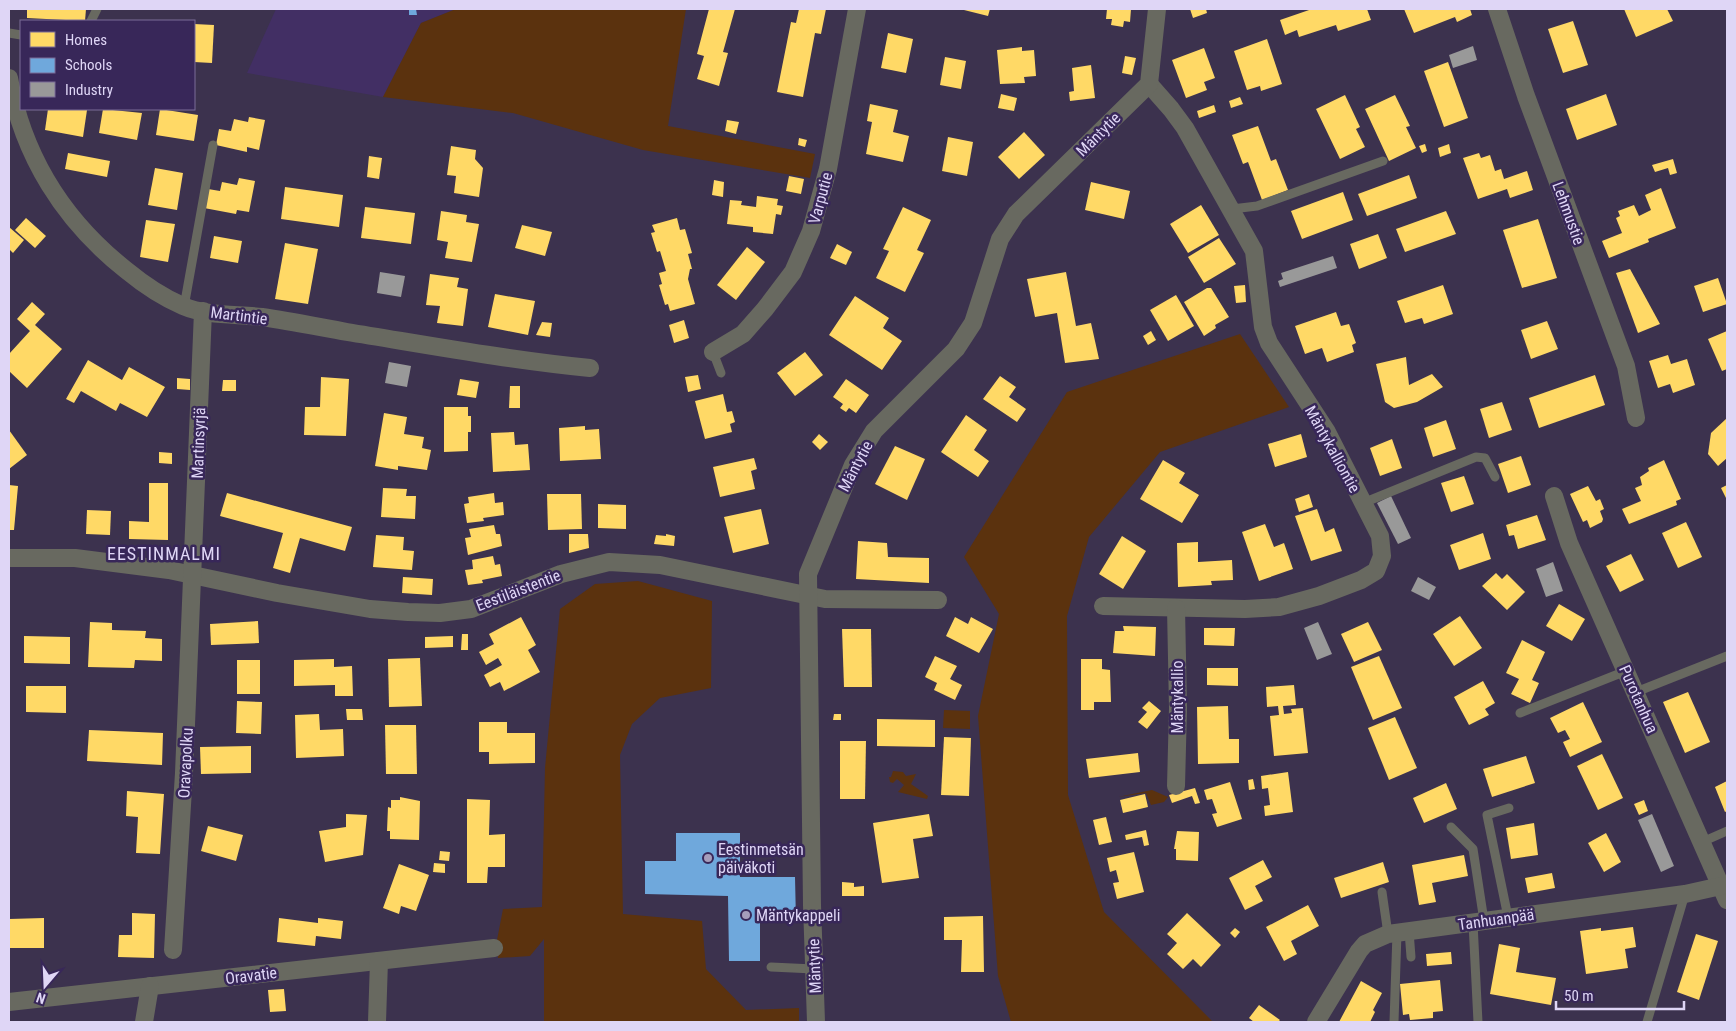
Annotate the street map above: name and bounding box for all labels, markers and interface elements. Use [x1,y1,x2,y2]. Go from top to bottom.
legend [20,20,195,110]
text: Homes [65,31,107,49]
text: Schools [65,56,112,74]
text: Industry [65,81,113,99]
street label: Mäntytie [1072,108,1124,160]
street label: Varputie [804,170,836,226]
street label: Lehmustie [1548,179,1589,247]
street label: Martintie [209,303,268,328]
street label: Mäntykalliontie [1301,402,1364,496]
street label: Martinsyrjä [188,407,209,479]
street label: Mäntytie [834,438,877,495]
district label: EESTINMALMI [107,543,221,564]
street label: Eestiläistentie [473,566,563,615]
street label: Mäntykallio [1168,661,1187,733]
street label: Purotanhua [1615,662,1662,736]
street label: Oravapolku [174,727,197,799]
place label: Eestinmetsän päiväkoti [718,840,804,877]
marker: Eestinmetsän päiväkoti [702,852,714,864]
street label: Tanhuanpää [1457,905,1535,934]
place label: Mäntykappeli [756,906,840,925]
marker: Mäntykappeli [740,909,752,921]
street label: Mäntytie [804,938,825,994]
north arrow [20,961,70,1011]
street label: Oravatie [224,963,278,988]
scale bar [1556,978,1684,1010]
text: 50 m [1564,987,1594,1005]
text: N [34,989,47,1007]

